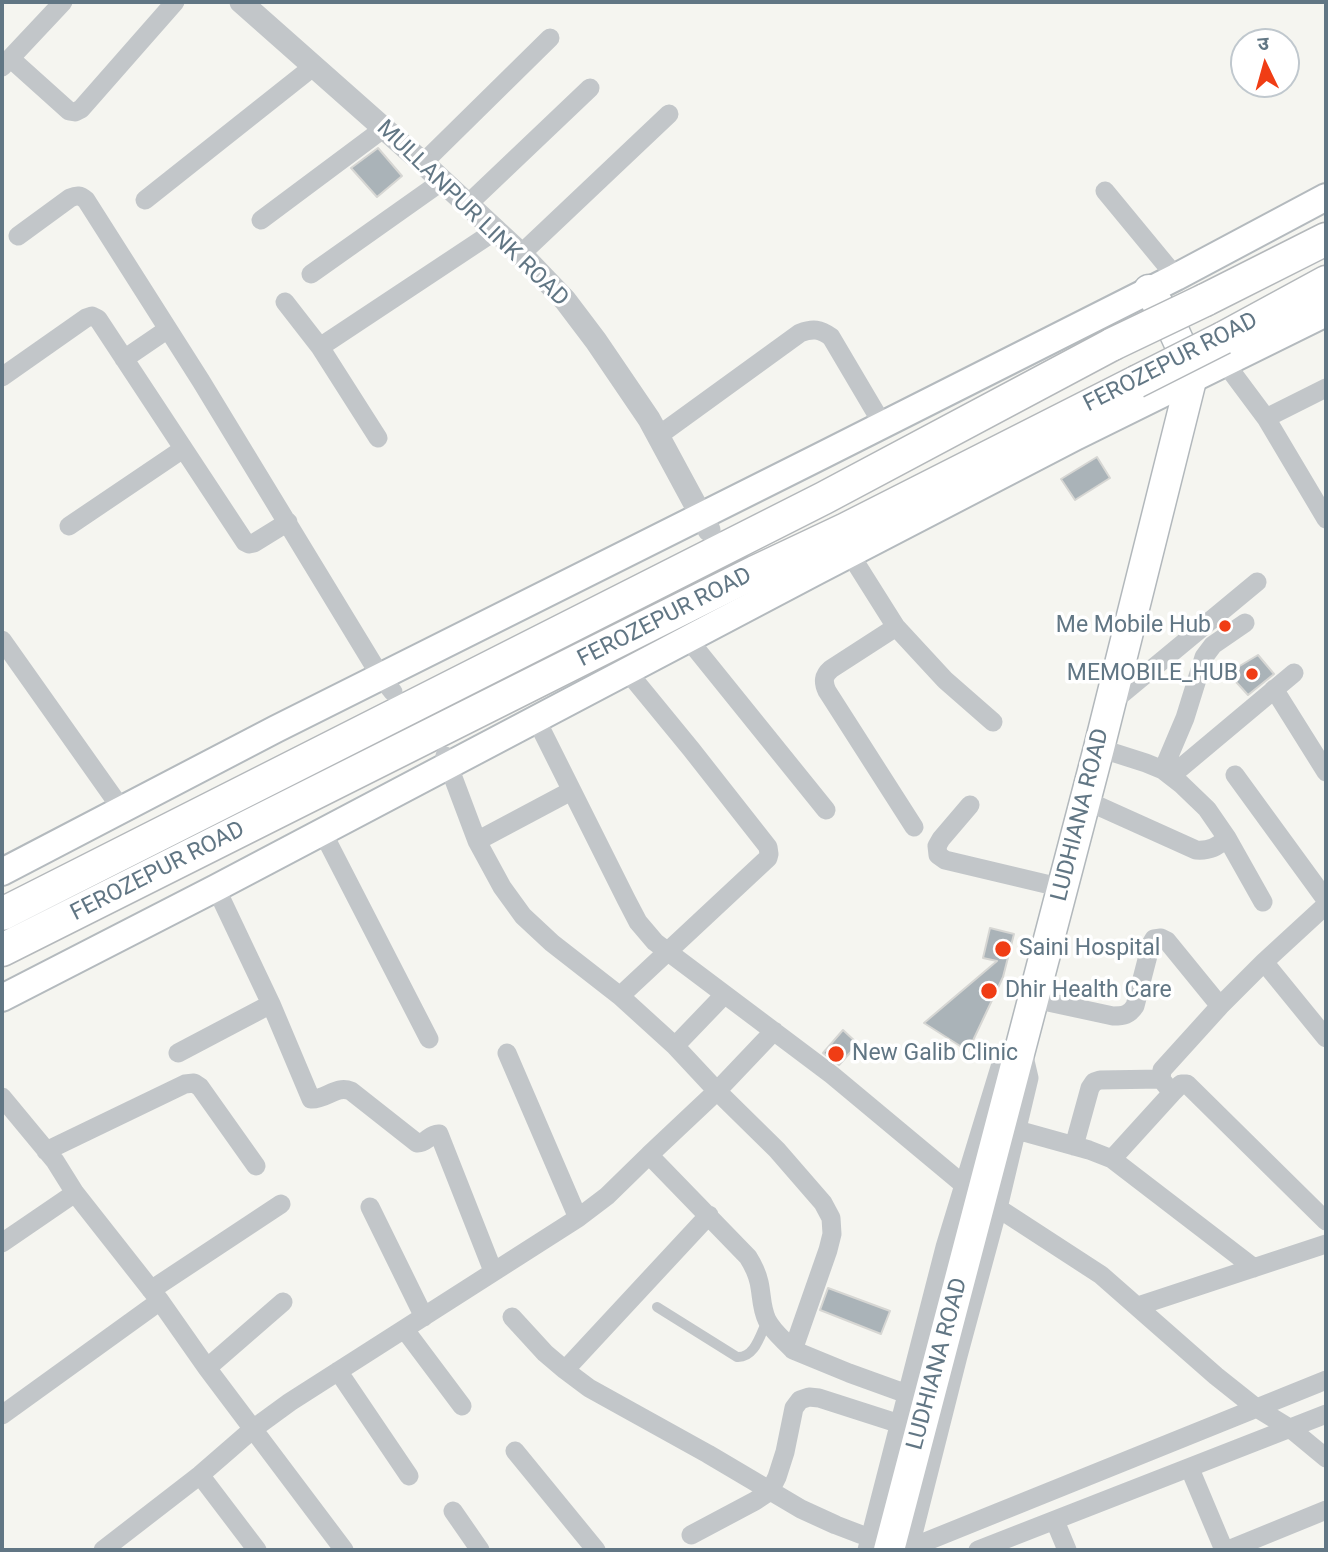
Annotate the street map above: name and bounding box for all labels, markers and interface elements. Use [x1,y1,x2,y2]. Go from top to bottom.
north arrow [1230,28,1300,98]
text: उ [1257,32,1270,56]
street label: MULLANPUR LINK ROAD [370,115,574,313]
street label: FEROZEPUR ROAD [1079,307,1263,419]
street label: FEROZEPUR ROAD [573,562,757,674]
place label: Me Mobile Hub [1056,612,1211,640]
marker: Me Mobile Hub [1217,618,1233,634]
place label: MEMOBILE_HUB [1067,660,1238,688]
marker: MEMOBILE_HUB [1244,666,1260,682]
street label: LUDHIANA ROAD [1046,726,1116,904]
street label: FEROZEPUR ROAD [66,816,250,928]
place label: Saini Hospital [1019,935,1160,963]
marker: Saini Hospital [993,939,1013,959]
place label: Dhir Health Care [1005,977,1172,1005]
marker: Dhir Health Care [979,981,999,1001]
place label: New Galib Clinic [852,1040,1018,1068]
marker: New Galib Clinic [826,1044,846,1064]
street label: LUDHIANA ROAD [902,1275,974,1453]

